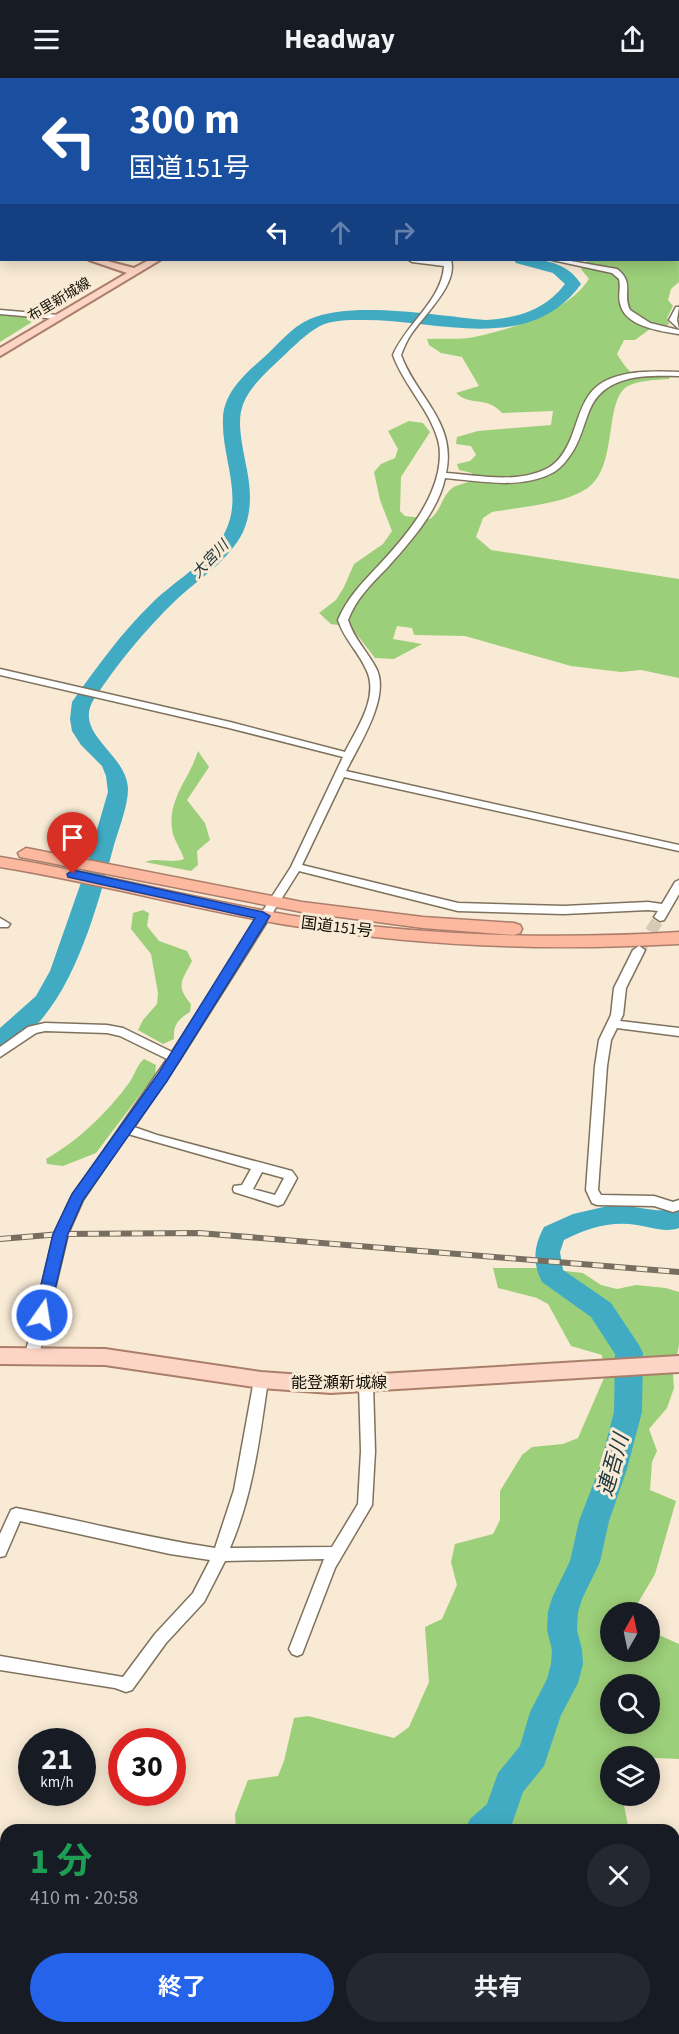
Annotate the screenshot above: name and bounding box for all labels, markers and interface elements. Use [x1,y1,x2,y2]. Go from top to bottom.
text: Headway [284,20,395,59]
icon: menu [30,23,63,56]
icon: share [616,23,649,56]
text: 300 m [129,90,240,150]
icon: left [30,102,108,180]
text: 国道151号 [129,149,250,188]
icon: left [261,216,294,249]
icon: ahead [324,216,357,249]
icon: right [387,216,420,249]
street label: 布里新城線 [24,273,95,326]
water label: 大宮川 [187,534,235,583]
pin [47,812,98,874]
icon: arrive [56,821,89,854]
street label: 国道151号 [300,912,374,942]
position arrow [10,1283,74,1347]
street label: 能登瀬新城線 [291,1372,387,1394]
water label: 連吾川 [590,1429,637,1499]
north arrow [600,1602,660,1662]
map controls [600,1602,660,1806]
button: search [600,1674,660,1734]
speed limit sign: 30 [108,1728,186,1806]
text: 21 [41,1738,73,1781]
button: layers [600,1746,660,1806]
text: km/h [40,1772,74,1793]
text: 1 分 [30,1836,92,1887]
button: close [587,1844,650,1907]
text: 410 m · 20:58 [30,1884,138,1912]
button: 終了 [30,1953,334,2022]
button: 共有 [346,1953,650,2022]

